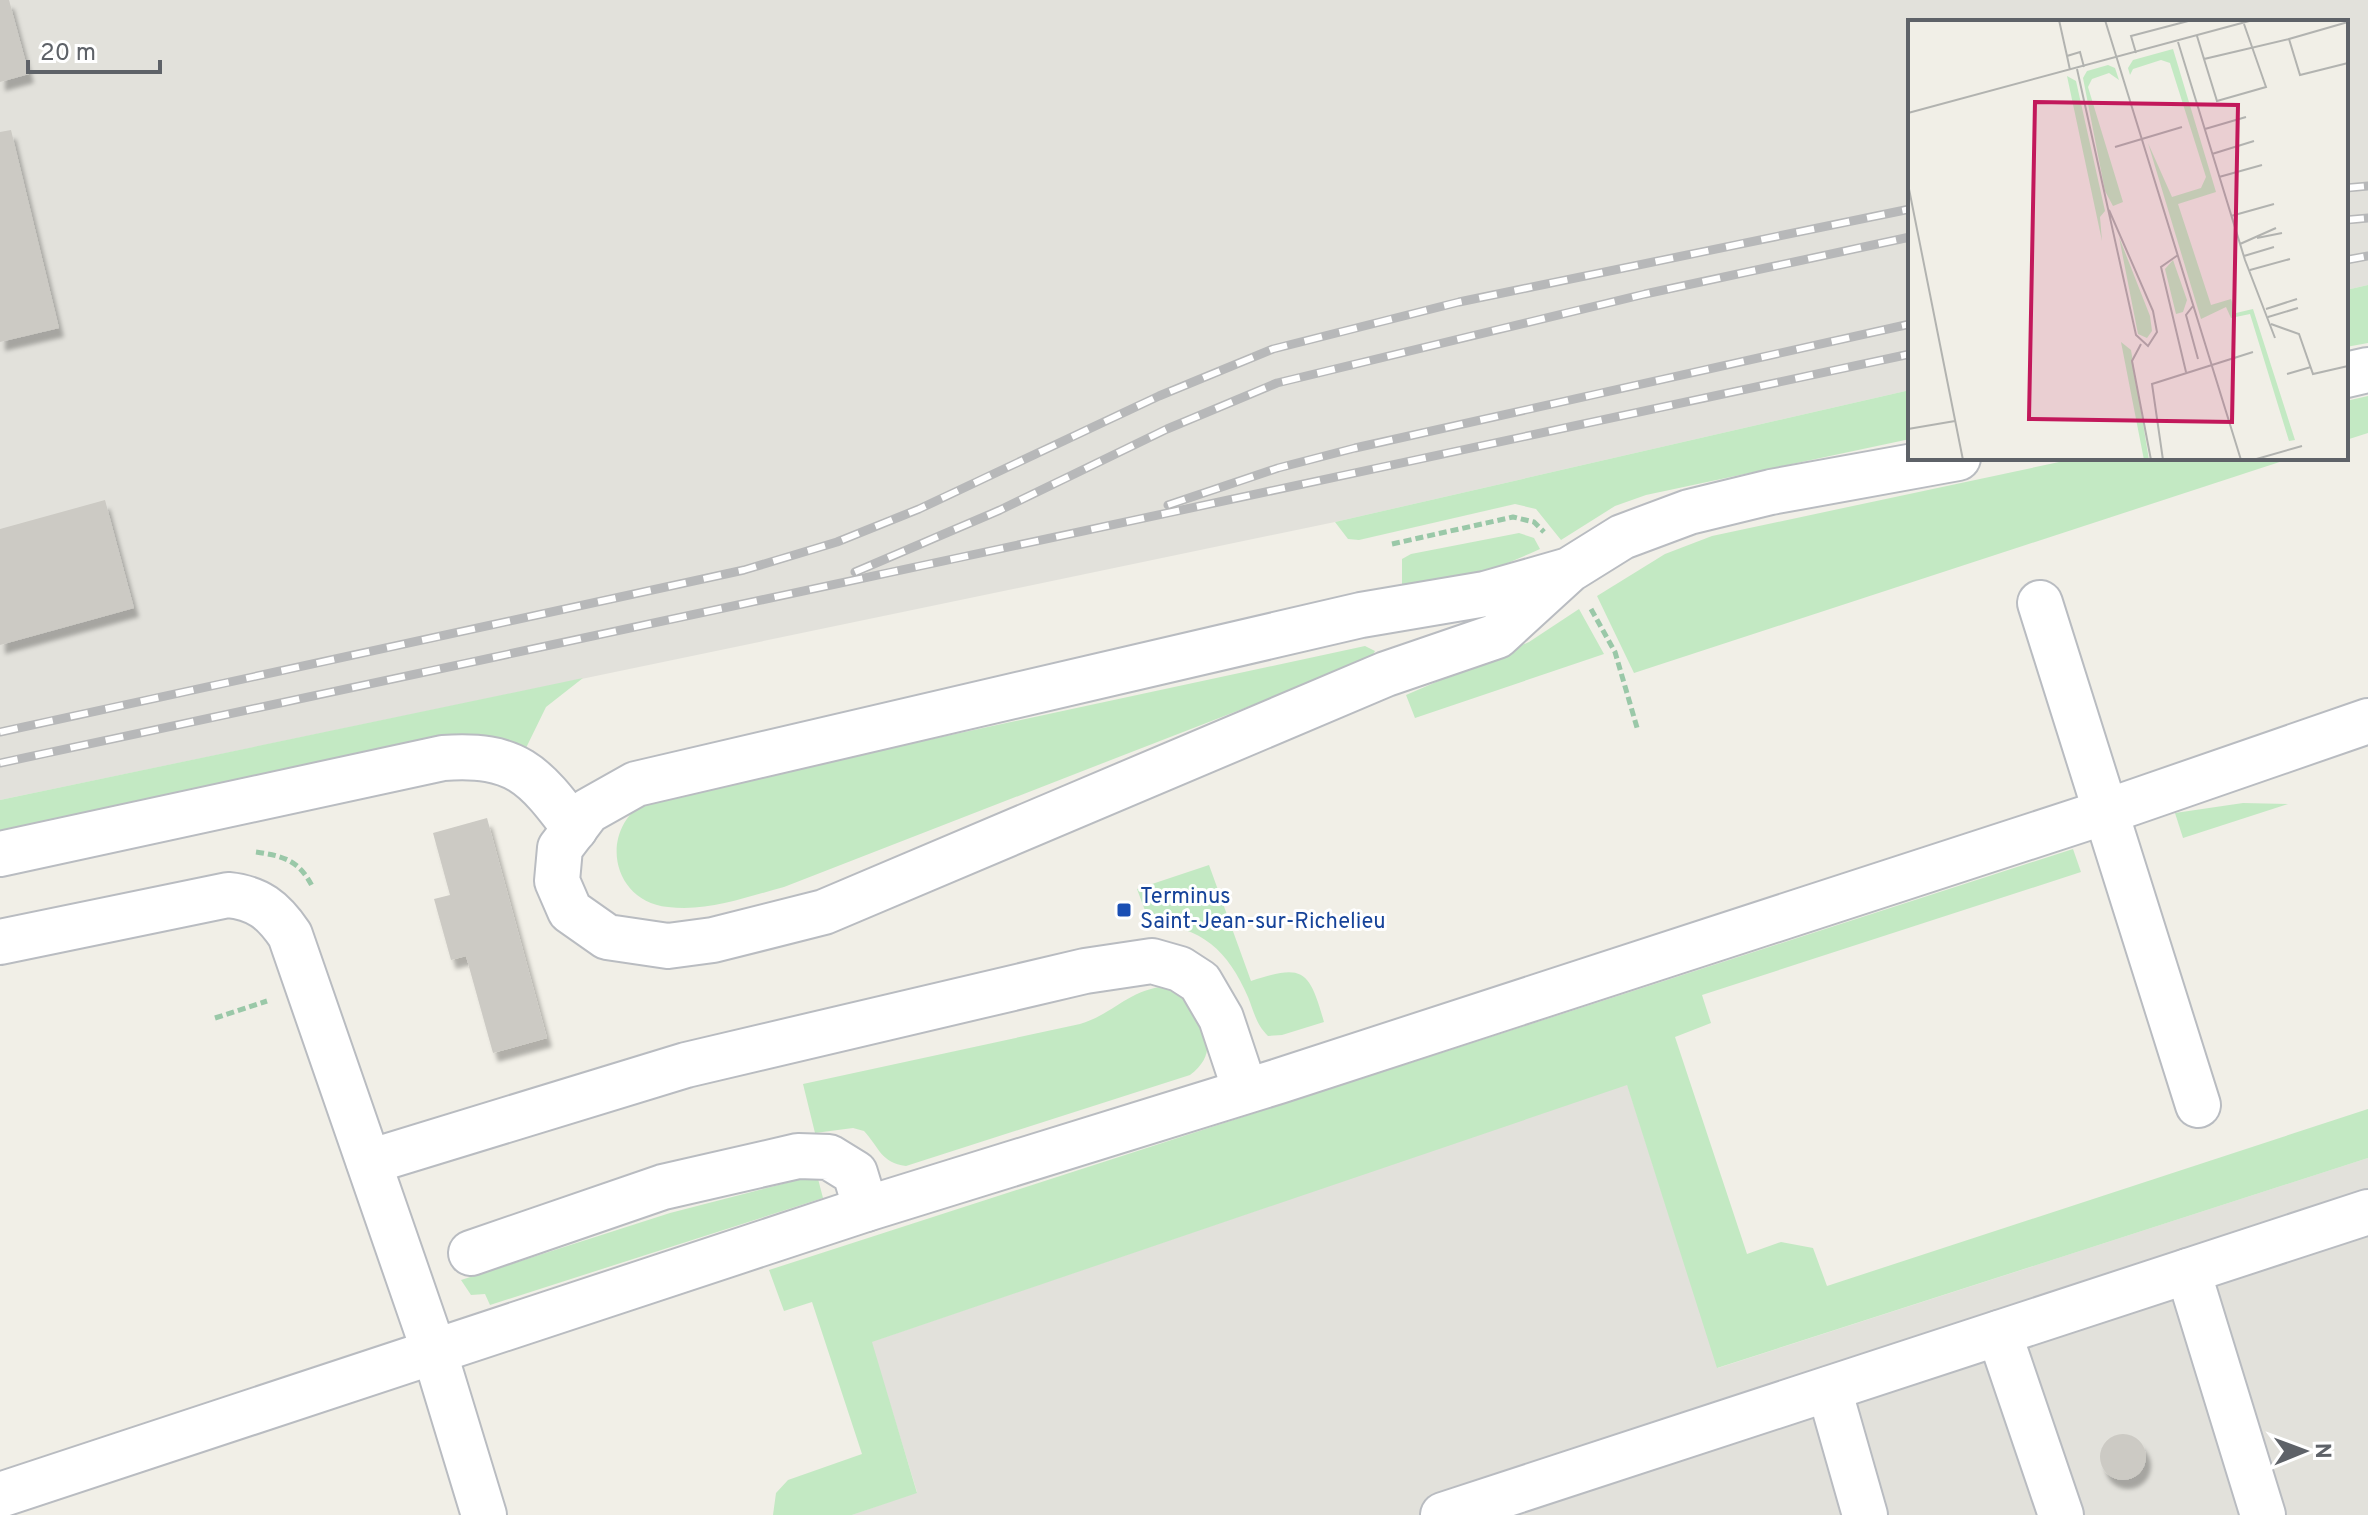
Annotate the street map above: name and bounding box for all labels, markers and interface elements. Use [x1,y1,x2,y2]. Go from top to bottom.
inset map [1908,20,2348,460]
scale bar [28,24,160,74]
text: 20 m [40,39,96,69]
place label: Terminus Saint-Jean-sur-Richelieu [1140,884,1386,936]
marker: Terminus Saint-Jean-sur-Richelieu [1115,901,1133,919]
north arrow [2264,1411,2344,1491]
text: N [2308,1443,2335,1459]

